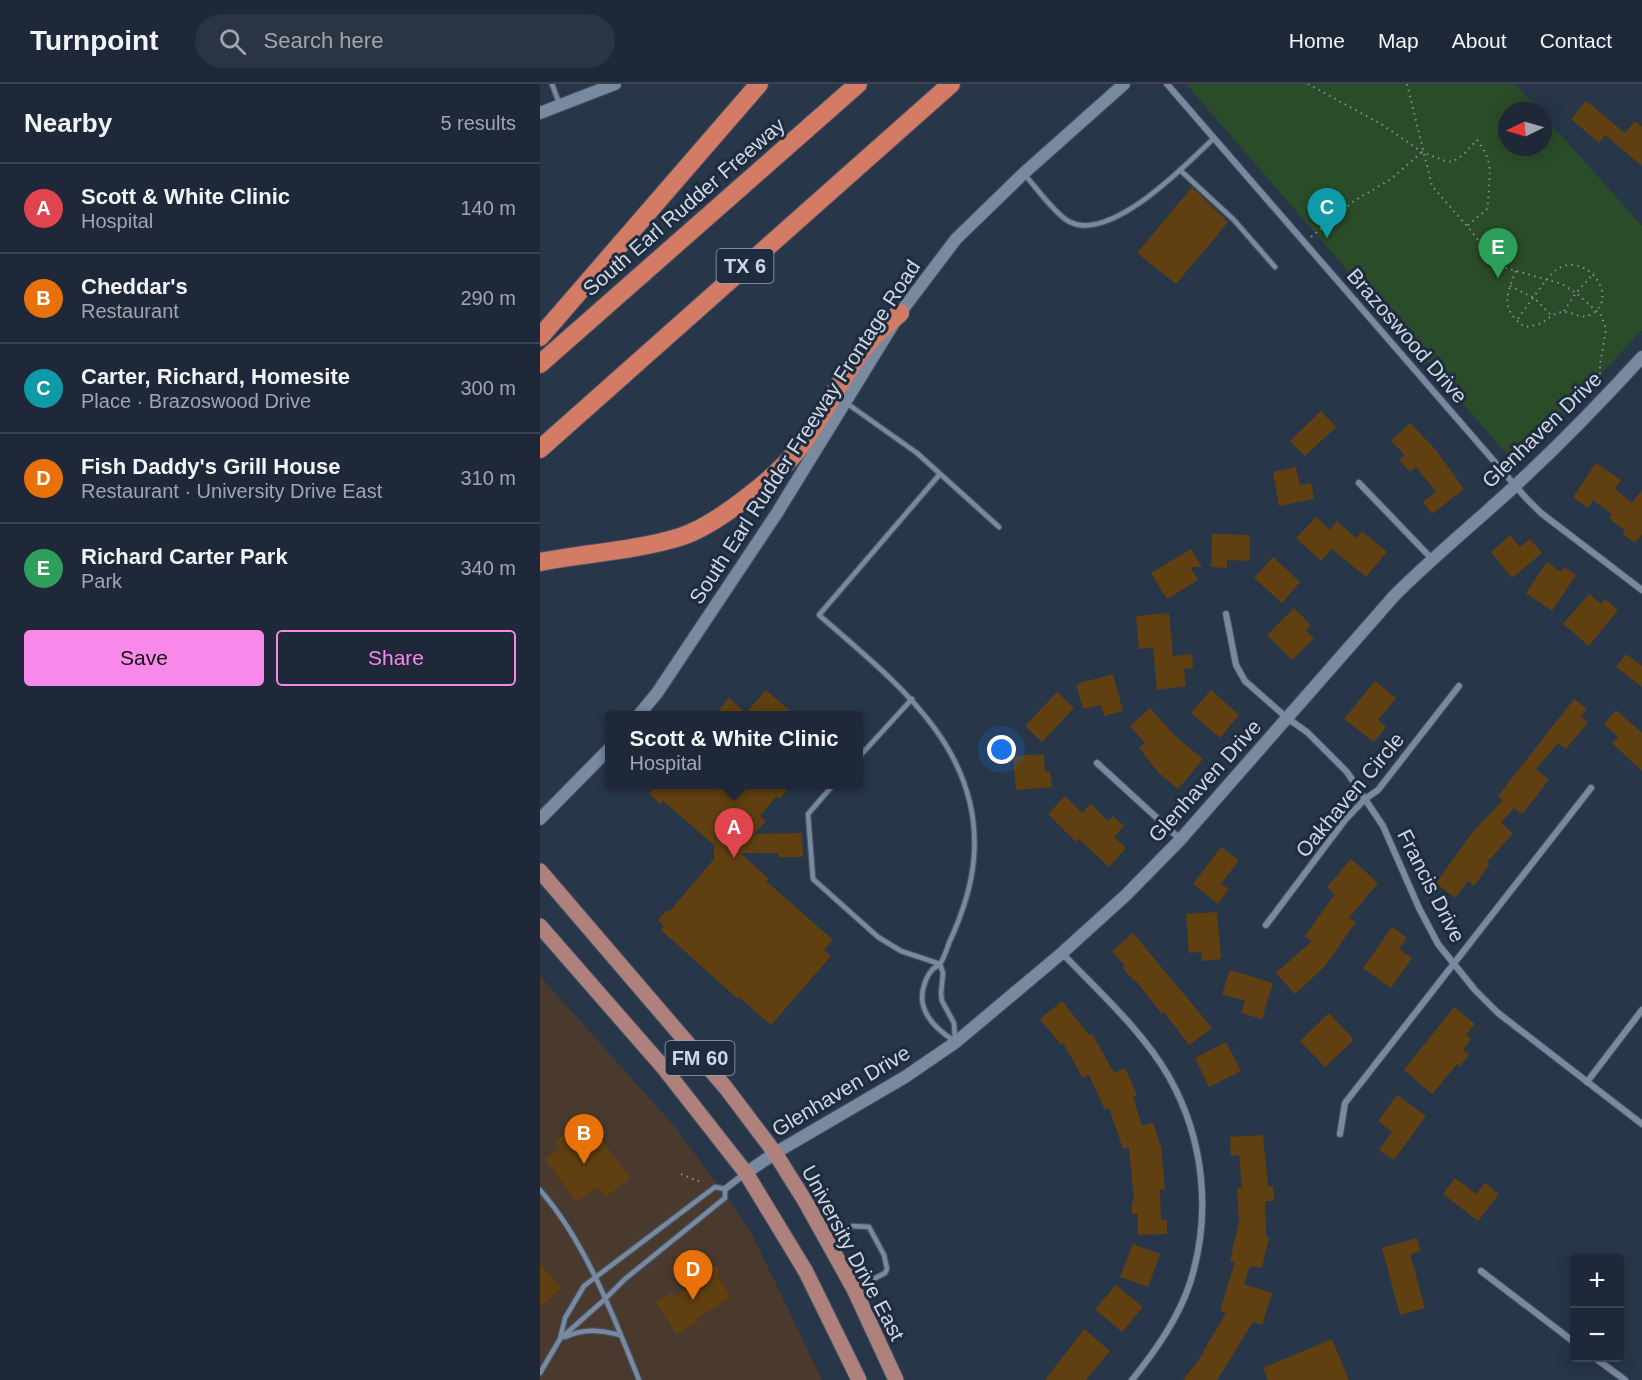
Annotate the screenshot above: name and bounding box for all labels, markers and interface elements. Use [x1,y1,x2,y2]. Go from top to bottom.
search box [195,14,615,68]
text: Turnpoint [30,25,159,56]
icon: search [216,25,249,58]
text: Search here [264,28,383,53]
text: Home [1289,29,1345,52]
text: Map [1378,29,1419,52]
text: About [1452,29,1507,52]
text: Contact [1540,29,1612,52]
north arrow [1498,102,1552,156]
text: Nearby [24,108,112,138]
text: 5 results [440,112,516,134]
street label: South Earl Rudder Freeway [578,113,789,300]
text: Scott & White Clinic [81,184,290,209]
pin: C [1308,188,1346,238]
text: A [36,197,51,219]
text: 140 m [460,197,516,219]
text: Hospital [81,210,153,232]
pin: E [1478,228,1518,278]
road number: TX 6 [716,249,774,283]
street label: South Earl Rudder Freeway Frontage Road [685,256,925,608]
street label: Brazoswood Drive [1343,264,1472,408]
text: Cheddar's [81,274,188,299]
text: B [36,287,51,309]
text: 290 m [460,287,516,309]
text: Restaurant [81,300,179,322]
text: Carter, Richard, Homesite [81,364,350,389]
street label: Glenhaven Drive [1477,367,1606,492]
text: C [36,377,51,399]
text: 300 m [460,377,516,399]
text: Place · Brazoswood Drive [81,390,311,412]
text: Fish Daddy's Grill House [81,454,341,479]
text: D [36,467,51,489]
text: 310 m [460,467,516,489]
text: Restaurant · University Drive East [81,480,382,502]
text: Richard Carter Park [81,544,288,569]
text: E [37,557,50,579]
text: 340 m [460,557,516,579]
text: Park [81,570,122,592]
button: Save [24,630,264,686]
button: Share [276,630,516,686]
popup [605,711,863,789]
street label: Glenhaven Drive [1144,715,1266,846]
text: Scott & White Clinic [630,726,839,751]
street label: Oakhaven Circle [1291,728,1408,862]
your location [987,735,1016,764]
text: Hospital [630,752,702,774]
pin: A [714,808,754,858]
street label: Francis Drive [1393,825,1470,946]
street label: Glenhaven Drive [768,1040,914,1141]
road number: FM 60 [666,1041,735,1075]
pin: B [564,1114,603,1164]
street label: University Drive East [798,1161,909,1344]
pin: D [674,1250,712,1300]
map controls [1570,1254,1624,1362]
button: + [1570,1254,1624,1308]
button: − [1570,1308,1624,1362]

